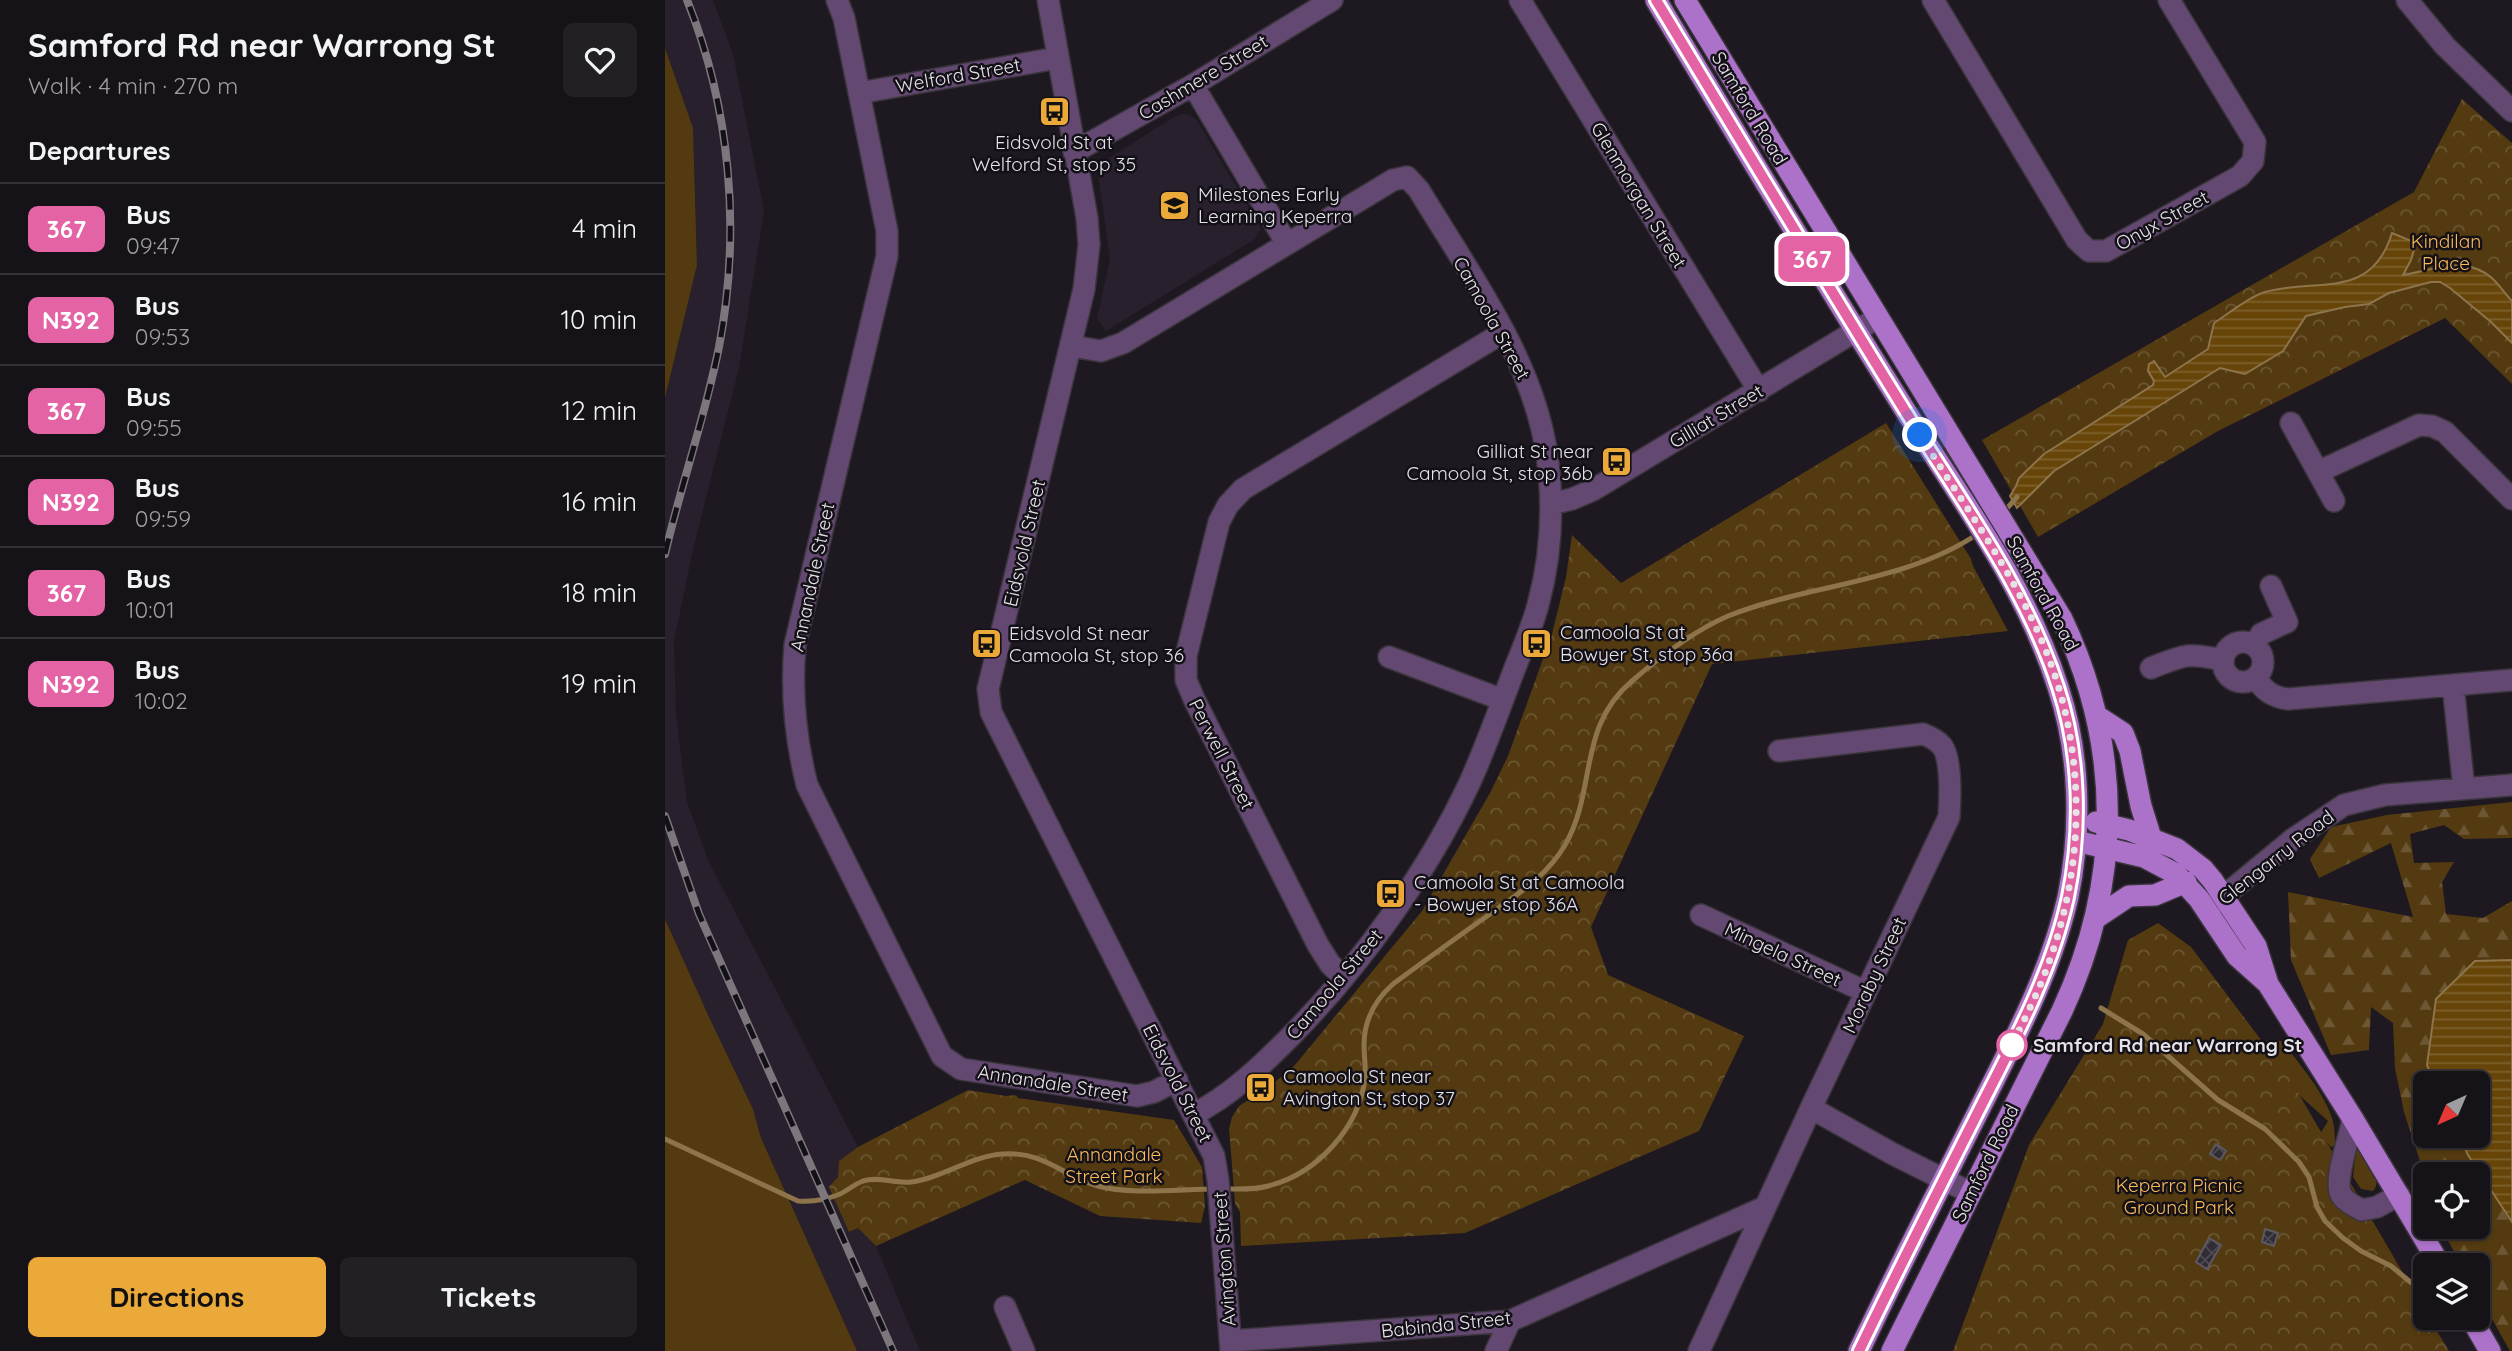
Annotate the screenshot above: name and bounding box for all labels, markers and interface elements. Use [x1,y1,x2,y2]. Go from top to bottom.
button: heart [563,23,637,97]
text: Samford Rd near Warrong St [28,24,496,65]
street label: Cashmere Street [1134,29,1272,125]
street label: Samford Road [1707,47,1793,169]
street label: Welford Street [894,52,1022,98]
text: Walk · 4 min · 270 m [28,71,238,100]
bus stop icon: Eidsvold St at Welford St, stop 35 [1037,94,1071,128]
street label: Glenmorgan Street [1586,118,1692,272]
place label: Eidsvold St at Welford St, stop 35 [972,130,1136,176]
text: Departures [28,134,171,167]
place label: Milestones Early Learning Keperra [1198,182,1352,228]
street label: Onyx Street [2111,185,2213,255]
school or university icon: Milestones Early Learning Keperra [1158,188,1192,222]
text: Bus [126,198,171,231]
text: 4 min [572,212,637,245]
text: 367 [47,214,86,244]
park label: Kindilan Place [2411,229,2481,275]
text: 09:47 [126,231,180,260]
line badge: 367 [1772,236,1852,282]
text: 367 [1792,244,1832,274]
street label: Camoola Street [1448,252,1536,384]
text: Bus [135,289,180,322]
text: 10 min [561,303,637,336]
text: N392 [42,305,100,335]
text: 09:53 [135,322,190,351]
street label: Gilliat Street [1665,379,1767,453]
text: Bus [126,380,171,413]
text: 12 min [562,394,637,427]
text: 367 [47,396,86,426]
text: 09:55 [126,413,182,442]
your location [1902,417,1937,452]
place label: Gilliat St near Camoola St, stop 36b [1407,439,1594,485]
bus stop icon: Gilliat St near Camoola St, stop 36b [1599,445,1633,479]
text: Bus [135,471,180,504]
street label: Eidsvold Street [998,477,1050,609]
text: 16 min [562,485,637,518]
text: N392 [42,487,100,517]
street label: Annandale Street [784,500,840,654]
text: 09:59 [135,504,191,533]
street label: Samford Road [2002,531,2084,655]
text: Bus [126,562,171,595]
text: 18 min [562,576,637,609]
text: 367 [47,578,86,608]
text: 10:01 [126,595,175,624]
place label: Camoola St at Bowyer St, stop 36a [1560,620,1733,666]
place label: Eidsvold St near Camoola St, stop 36 [1009,621,1184,667]
bus stop icon: Camoola St at Bowyer St, stop 36a [1520,626,1554,660]
bus stop icon: Eidsvold St near Camoola St, stop 36 [969,627,1003,661]
text: Bus [135,653,180,686]
text: 19 min [561,667,637,700]
text: N392 [42,669,100,699]
text: 10:02 [135,686,188,715]
street label: Perwell Street [1184,695,1260,813]
street label: Glengarry Road [2213,804,2339,910]
place label: Camoola St at Camoola - Bowyer, stop 36A [1414,870,1625,916]
bus stop icon: Camoola St at Camoola - Bowyer, stop 36A [1374,876,1408,910]
street label: Moraby Street [1837,913,1911,1037]
street label: Mingela Street [1721,917,1845,991]
street label: Camoola Street [1281,924,1387,1044]
street label: Eidsvold Street [1138,1020,1218,1146]
marker: Samford Rd near Warrong St [1997,1030,2027,1060]
place label: Samford Rd near Warrong St [2033,1033,2302,1057]
street label: Annandale Street [976,1059,1130,1107]
place label: Camoola St near Avington St, stop 37 [1283,1064,1455,1110]
bus stop icon: Camoola St near Avington St, stop 37 [1243,1070,1277,1104]
north arrow [2413,1071,2490,1148]
map controls [2413,1071,2490,1330]
street label: Samford Road [1946,1100,2024,1226]
park label: Annandale Street Park [1065,1142,1163,1188]
button: locate [2413,1162,2490,1239]
park label: Keperra Picnic Ground Park [2116,1173,2242,1219]
street label: Avington Street [1207,1191,1241,1327]
button: layers [2413,1253,2490,1330]
button: Directions [28,1257,326,1337]
button: Tickets [340,1257,637,1337]
street label: Babinda Street [1380,1305,1512,1343]

